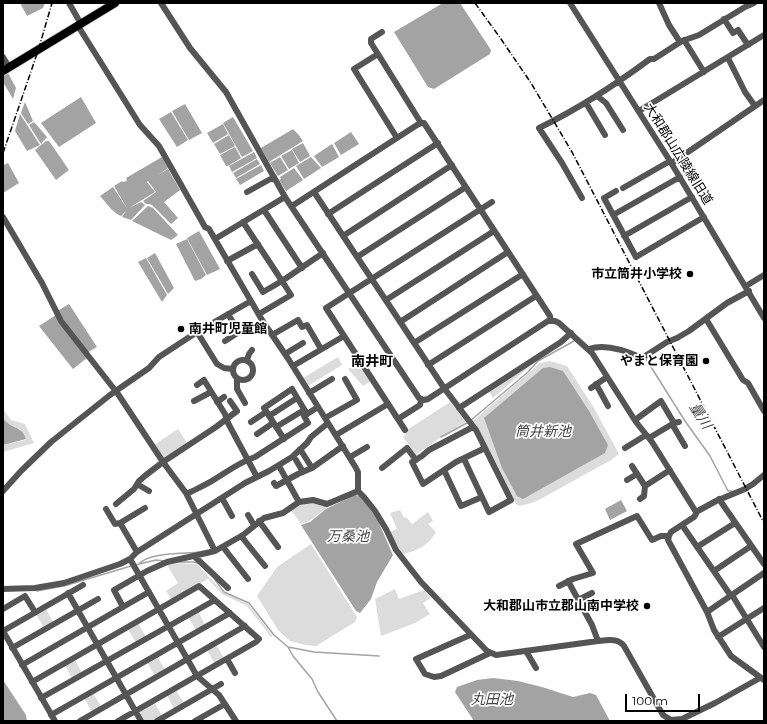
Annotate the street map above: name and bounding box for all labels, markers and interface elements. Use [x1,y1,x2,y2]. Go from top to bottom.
street label: 大和郡山広陵線旧道 [640,100,716,208]
place label: 市立筒井小学校 [591,266,682,282]
marker: 市立筒井小学校 [685,269,695,279]
place label: 南井町児童館 [189,321,267,337]
marker: 南井町児童館 [176,324,186,334]
place label: やまと保育園 [620,353,698,369]
district label: 南井町 [351,354,393,370]
marker: やまと保育園 [701,356,711,366]
water label: 量川 [685,400,715,432]
water label: 筒井新池 [515,424,571,440]
water label: 万桑池 [327,529,369,545]
place label: 大和郡山市立郡山南中学校 [483,598,639,614]
marker: 大和郡山市立郡山南中学校 [642,601,652,611]
scale bar [627,686,702,712]
water label: 丸田池 [471,692,513,708]
text: 100 m [632,693,668,708]

